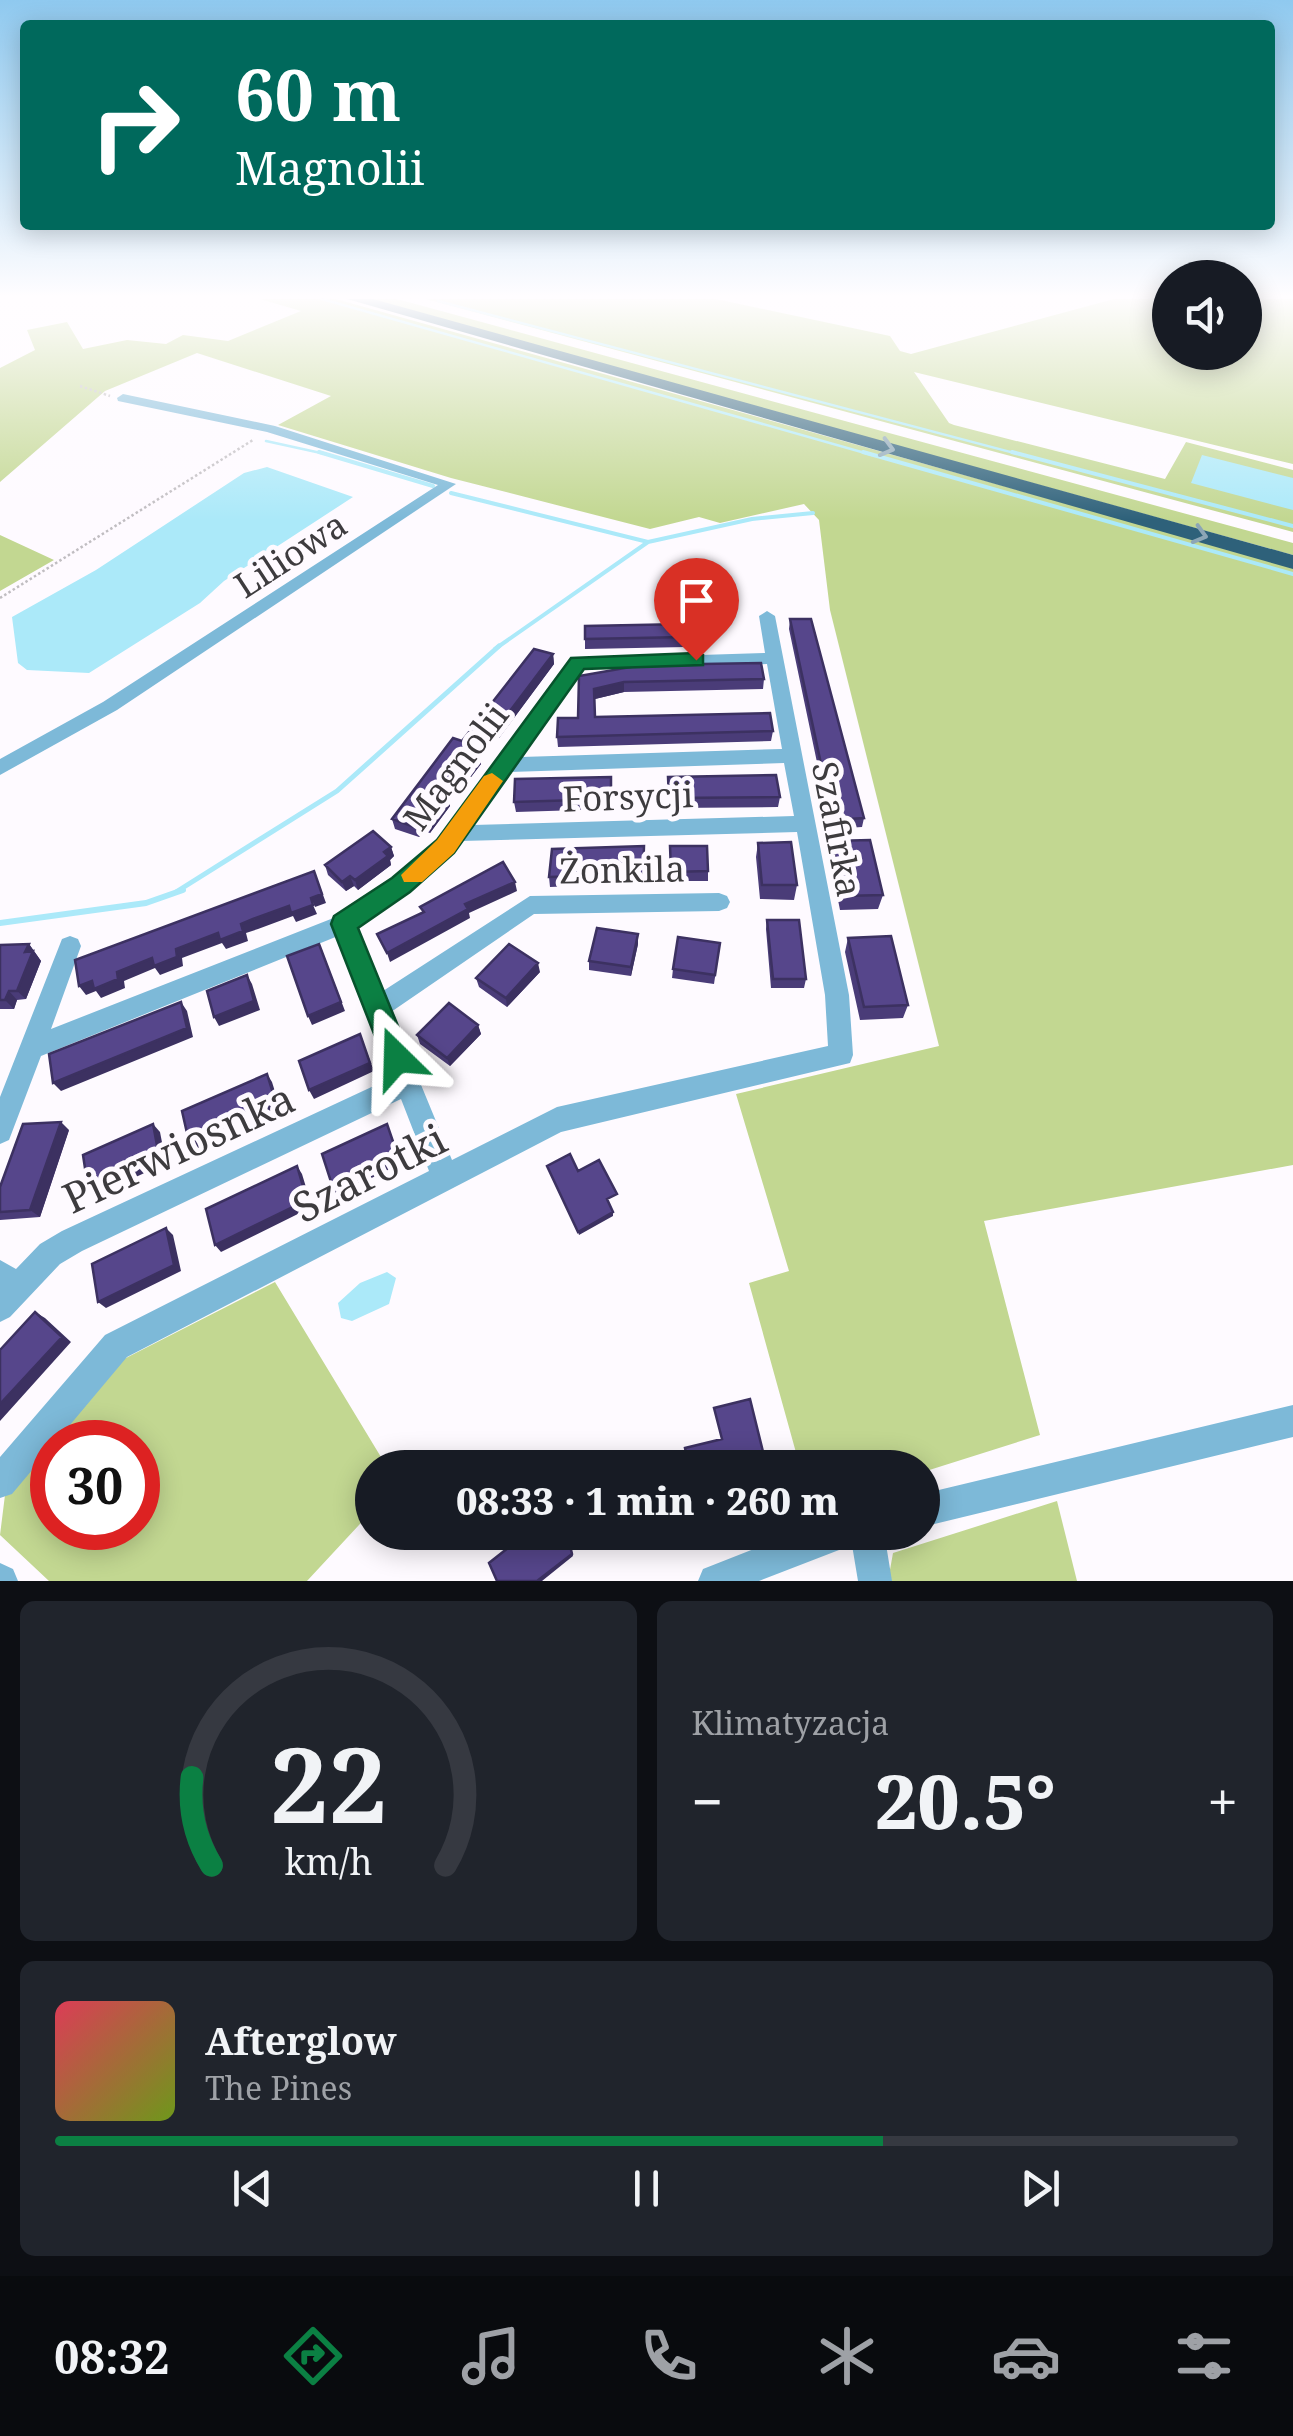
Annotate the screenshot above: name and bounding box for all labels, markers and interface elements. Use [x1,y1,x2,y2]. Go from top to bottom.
text: 60 m [235,46,401,142]
icon: right [70,60,200,190]
text: Magnolii [235,137,425,198]
map controls [1152,260,1262,370]
button: sound [1152,260,1262,370]
one-way arrow [877,436,894,457]
street label: Liliowa [225,500,355,608]
one-way arrow [1190,524,1208,545]
pin [654,558,739,661]
icon: arrive [669,573,724,628]
street label: Magnolii [392,693,518,839]
street label: Szafirka [802,758,874,900]
street label: Forsycji [562,770,694,822]
street label: Żonkila [559,844,685,894]
position arrow [345,1006,449,1110]
street label: Pierwiosnka [53,1069,303,1225]
street label: Szarotki [283,1109,455,1235]
speed limit sign: 30 [30,1420,160,1550]
text: 08:33 · 1 min · 260 m [456,1474,839,1526]
text: Klimatyzacja [692,1701,889,1744]
text: 22 [269,1712,387,1853]
text: 20.5° [875,1749,1056,1851]
text: − [692,1763,723,1838]
text: + [1207,1763,1238,1838]
text: km/h [284,1837,372,1885]
text: Afterglow [205,2014,397,2066]
text: The Pines [205,2066,352,2109]
icon: previous [225,2161,280,2216]
icon: pause [619,2161,674,2216]
icon: next [1013,2161,1068,2216]
icon: directions [278,2321,348,2391]
icon: music [456,2321,526,2391]
icon: phone [634,2321,704,2391]
icon: climate [812,2321,882,2391]
icon: car [991,2321,1061,2391]
icon: filters [1169,2321,1239,2391]
text: 08:32 [54,2326,170,2387]

